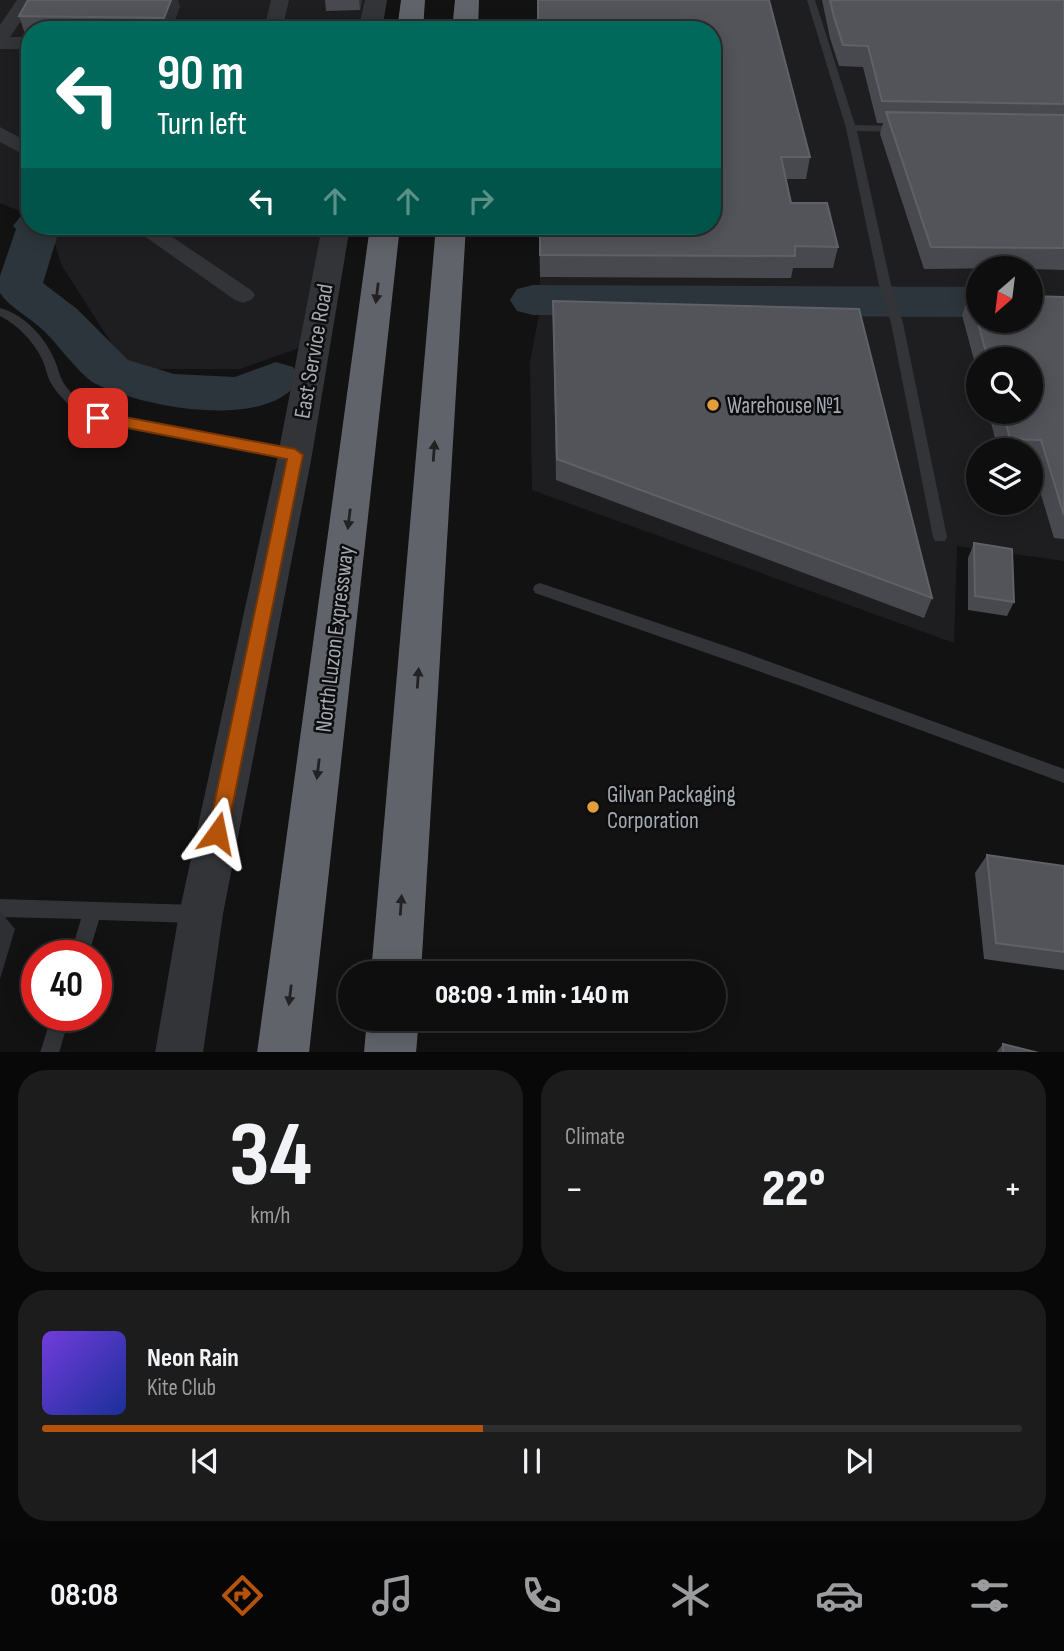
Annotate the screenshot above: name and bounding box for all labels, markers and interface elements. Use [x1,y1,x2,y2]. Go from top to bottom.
text: 90 m [157,45,244,104]
icon: left [42,49,133,140]
text: Turn left [157,105,247,144]
icon: left [243,182,281,220]
icon: ahead [316,182,354,220]
icon: ahead [389,182,427,220]
icon: right [462,182,500,220]
north arrow [966,256,1043,332]
map controls [966,256,1043,515]
street label: East Service Road [288,282,340,421]
one-way arrow [371,283,382,305]
button: search [966,347,1043,424]
pin [68,388,128,448]
place label: Warehouse №1 [727,392,841,420]
marker: Warehouse №1 [705,397,721,413]
icon: arrive [79,399,117,437]
button: layers [966,438,1043,515]
one-way arrow [429,440,440,462]
one-way arrow [344,508,355,530]
street label: North Luzon Expressway [310,544,360,734]
one-way arrow [413,667,424,689]
one-way arrow [313,759,324,781]
place label: Gilvan Packaging Corporation [607,781,736,835]
position arrow [180,796,254,870]
marker: Gilvan Packaging Corporation [585,799,601,815]
one-way arrow [396,894,407,916]
speed limit sign: 40 [21,940,112,1031]
text: 08:09 · 1 min · 140 m [435,980,629,1011]
one-way arrow [285,984,296,1006]
text: 34 [229,1102,312,1211]
text: Climate [565,1123,625,1151]
text: 22° [762,1158,825,1221]
text: − [565,1167,584,1212]
text: + [1003,1167,1022,1212]
text: km/h [251,1202,290,1230]
text: Neon Rain [147,1343,239,1374]
text: Kite Club [147,1374,216,1402]
icon: previous [186,1442,224,1480]
icon: pause [513,1442,551,1480]
icon: next [840,1442,878,1480]
icon: directions [218,1571,267,1620]
icon: music [368,1571,417,1620]
icon: phone [517,1571,566,1620]
icon: climate [666,1571,715,1620]
icon: car [815,1571,864,1620]
icon: filters [965,1571,1014,1620]
text: 08:08 [50,1576,118,1615]

